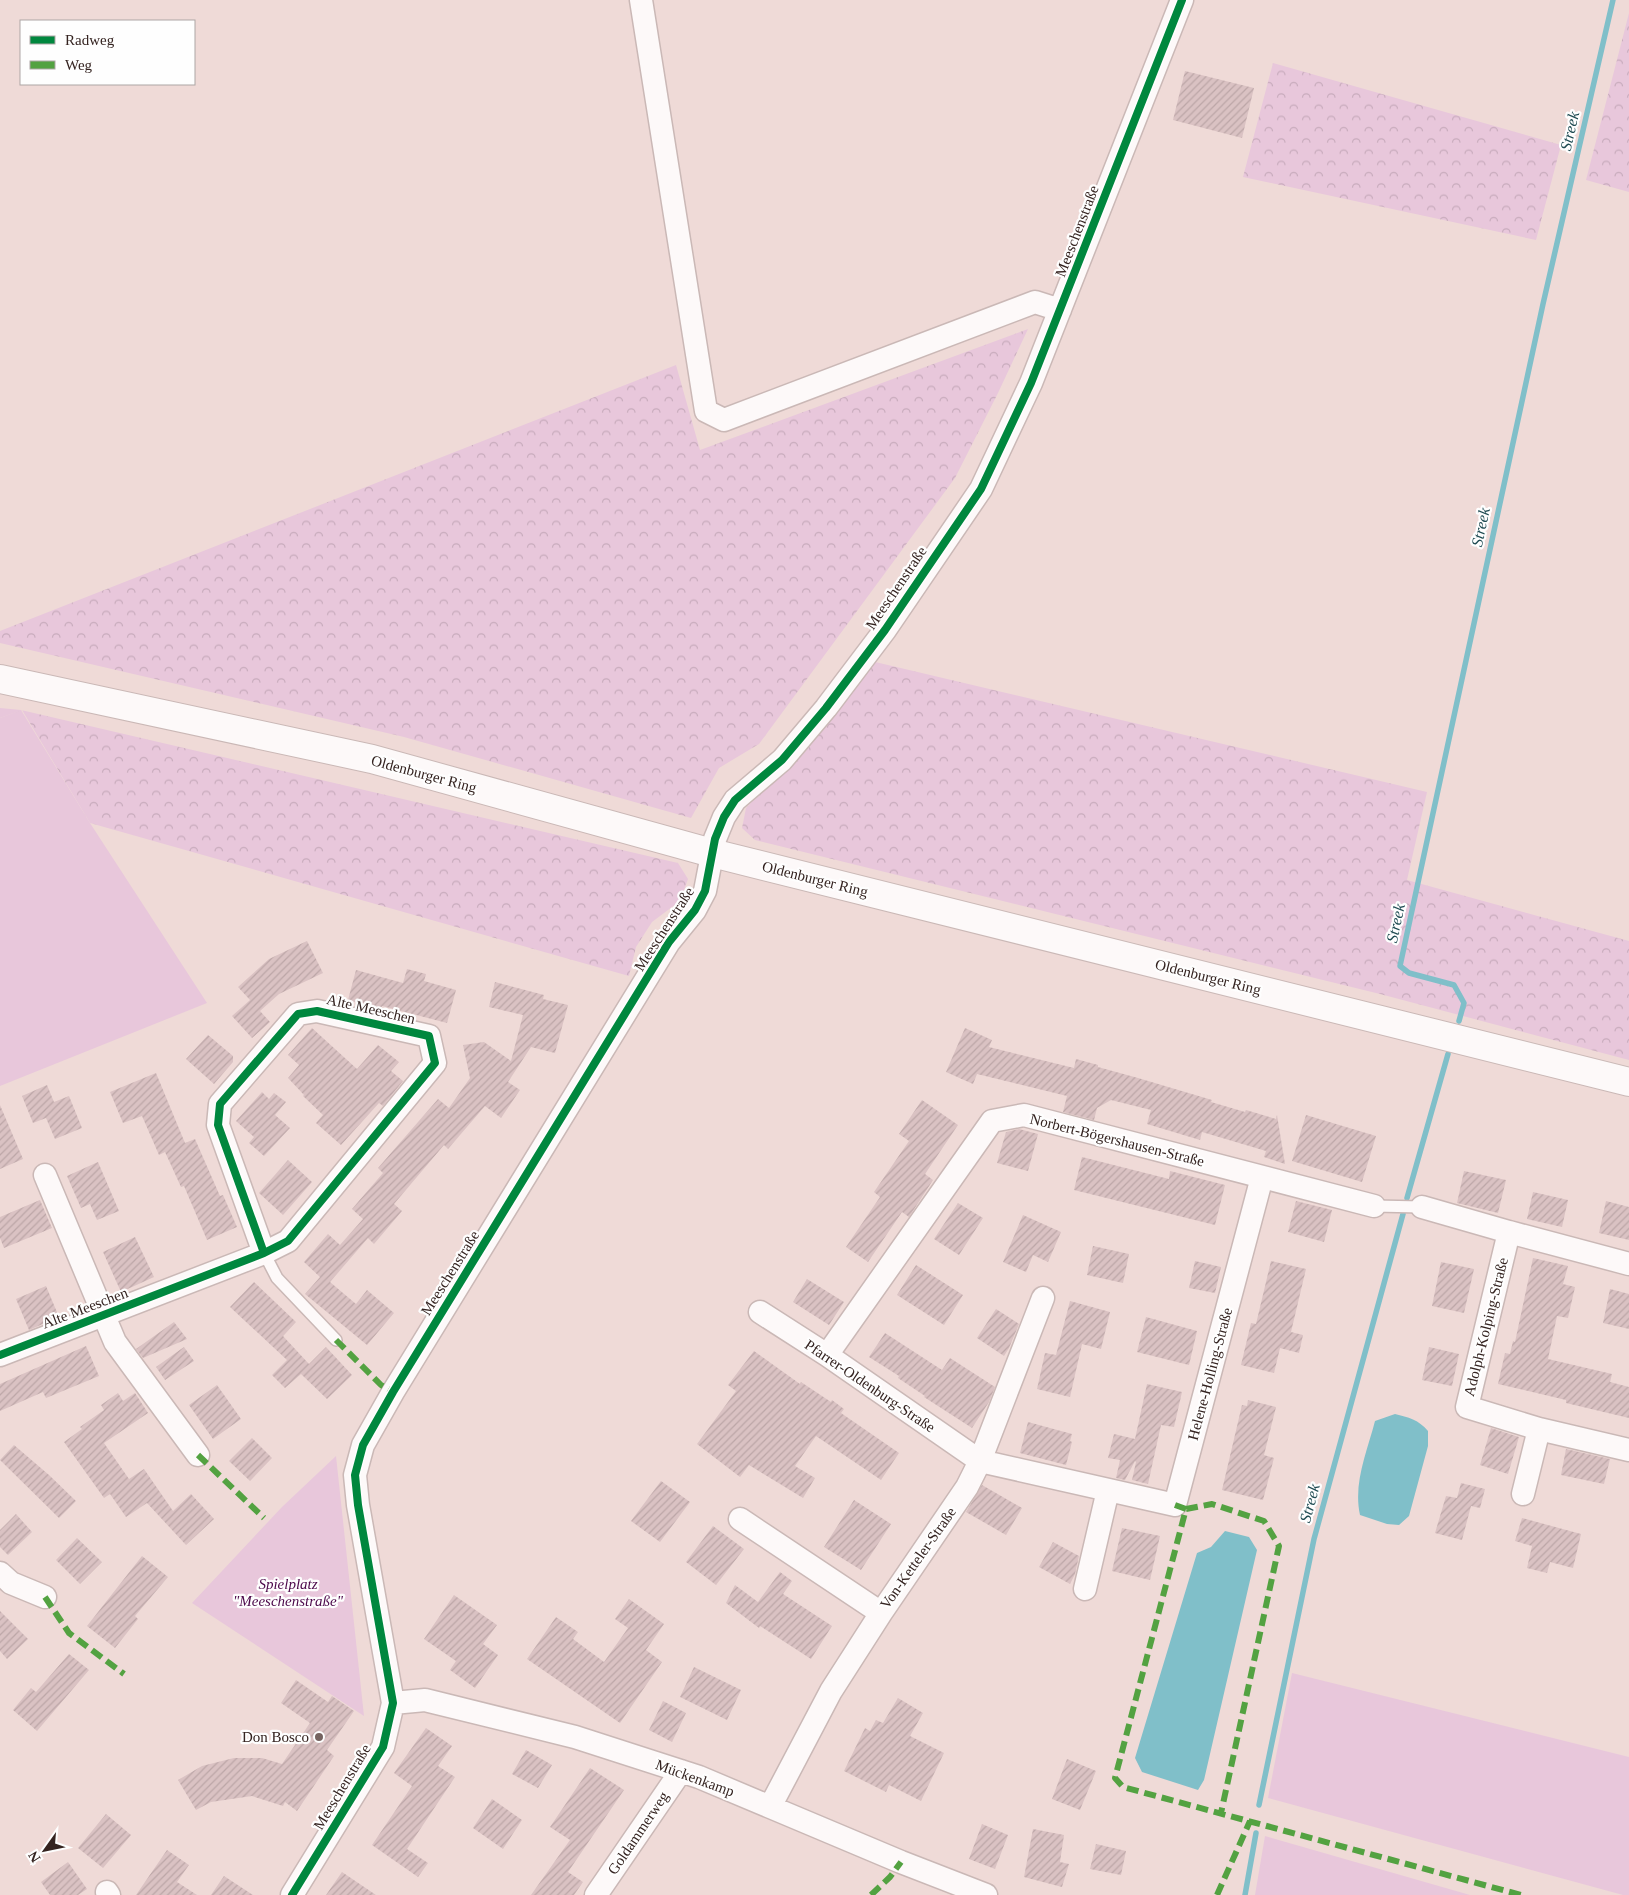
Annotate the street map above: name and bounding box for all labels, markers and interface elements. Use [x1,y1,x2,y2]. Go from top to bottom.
legend [20,20,195,85]
text: Radweg [65,32,115,48]
text: Weg [65,57,93,73]
water label: Streek [1557,109,1582,152]
street label: Meeschenstraße [1052,183,1102,279]
water label: Streek [1468,505,1493,548]
street label: Meeschenstraße [862,543,930,633]
street label: Oldenburger Ring [370,752,479,796]
street label: Oldenburger Ring [760,858,870,900]
street label: Meeschenstraße [631,884,697,974]
water label: Streek [1383,901,1408,944]
street label: Oldenburger Ring [1153,956,1263,998]
street label: Alte Meeschen [325,991,417,1027]
street label: Norbert-Bögershausen-Straße [1028,1111,1206,1170]
street label: Meeschenstraße [418,1228,483,1318]
street label: Adolph-Kolping-Straße [1461,1256,1511,1398]
street label: Alte Meeschen [40,1284,131,1332]
street label: Helene-Holling-Straße [1185,1306,1235,1442]
street label: Pfarrer-Oldenburg-Straße [802,1336,938,1436]
water label: Streek [1296,1481,1323,1524]
street label: Von-Ketteler-Straße [877,1504,959,1612]
park label: Spielplatz "Meeschenstraße" [233,1576,344,1609]
place label: Don Bosco [242,1729,309,1745]
marker: Don Bosco [313,1731,325,1743]
street label: Meeschenstraße [310,1741,374,1833]
street label: Mückenkamp [654,1756,736,1800]
street label: Goldammerweg [604,1788,672,1878]
north arrow [20,1825,70,1875]
text: N [25,1848,44,1865]

